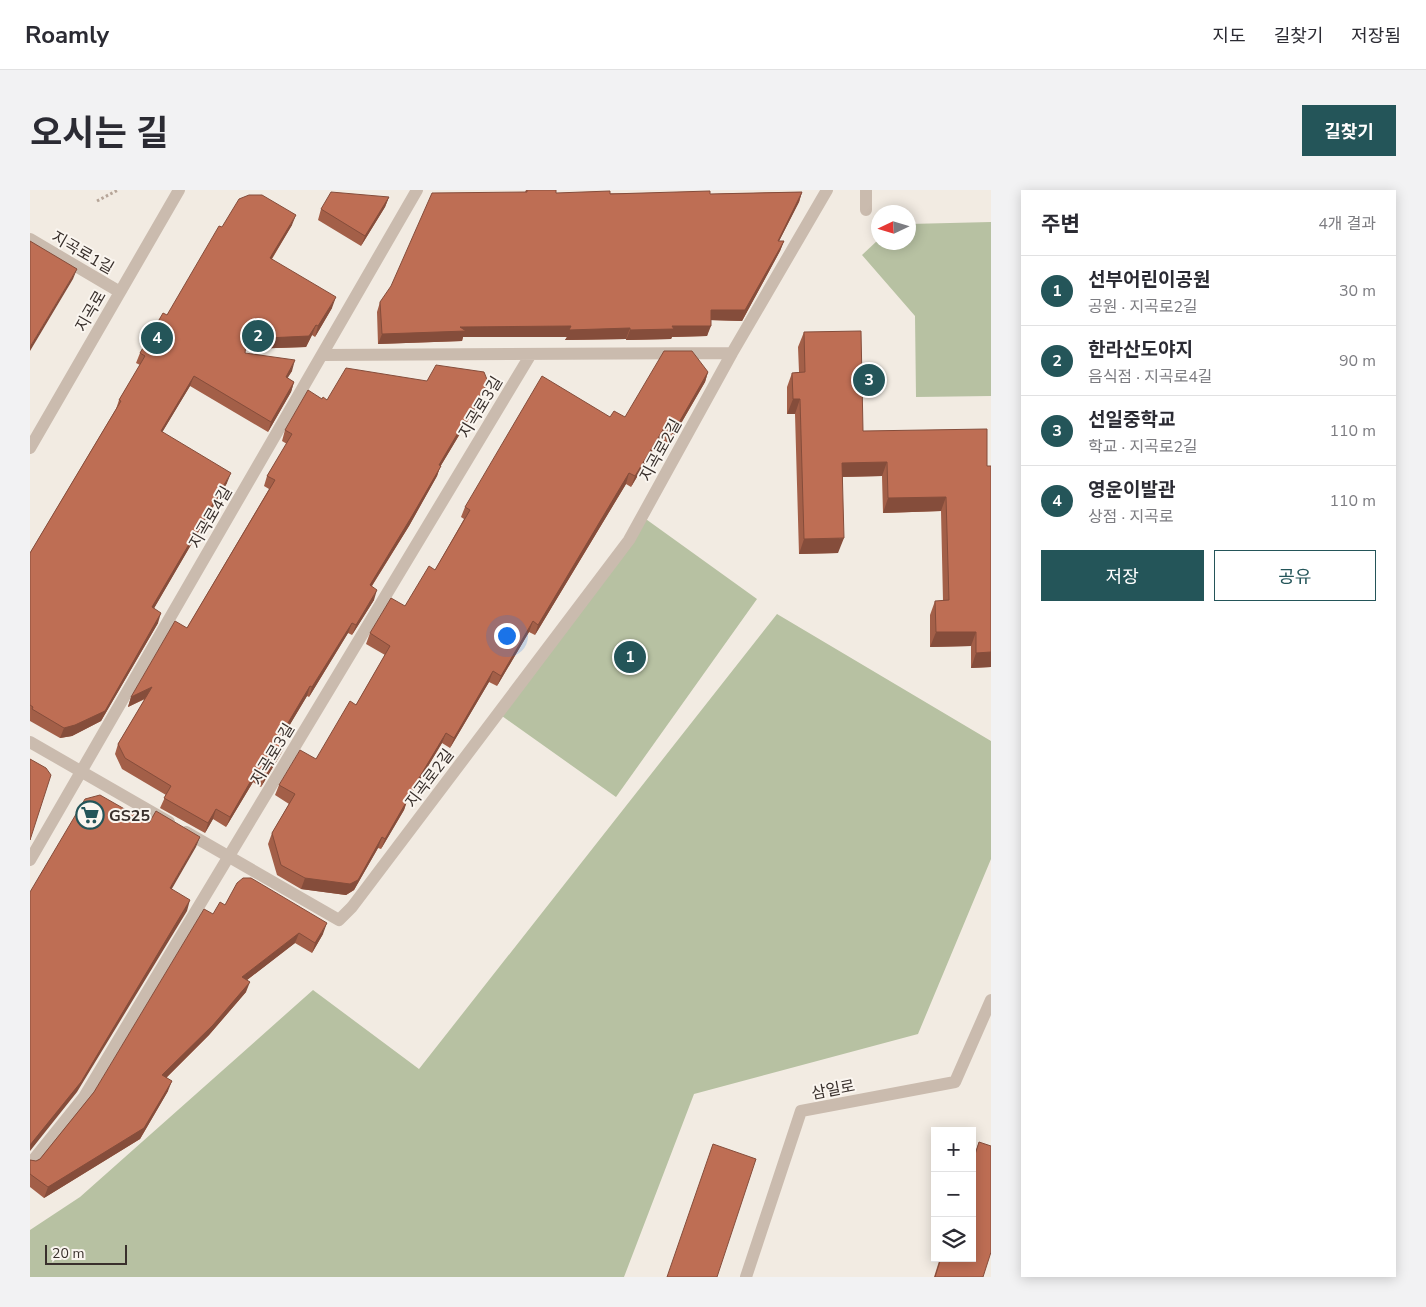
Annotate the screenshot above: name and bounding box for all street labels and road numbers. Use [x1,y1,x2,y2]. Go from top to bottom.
street label: 지곡로1길 [47,226,118,280]
street label: 지곡로 [70,287,112,336]
street label: 지곡로3길 [454,372,508,443]
street label: 지곡로2길 [635,415,687,486]
street label: 지곡로4길 [184,482,238,553]
street label: 지곡로3길 [246,719,300,790]
street label: 지곡로2길 [400,745,459,813]
street label: 삼일로 [809,1075,857,1105]

